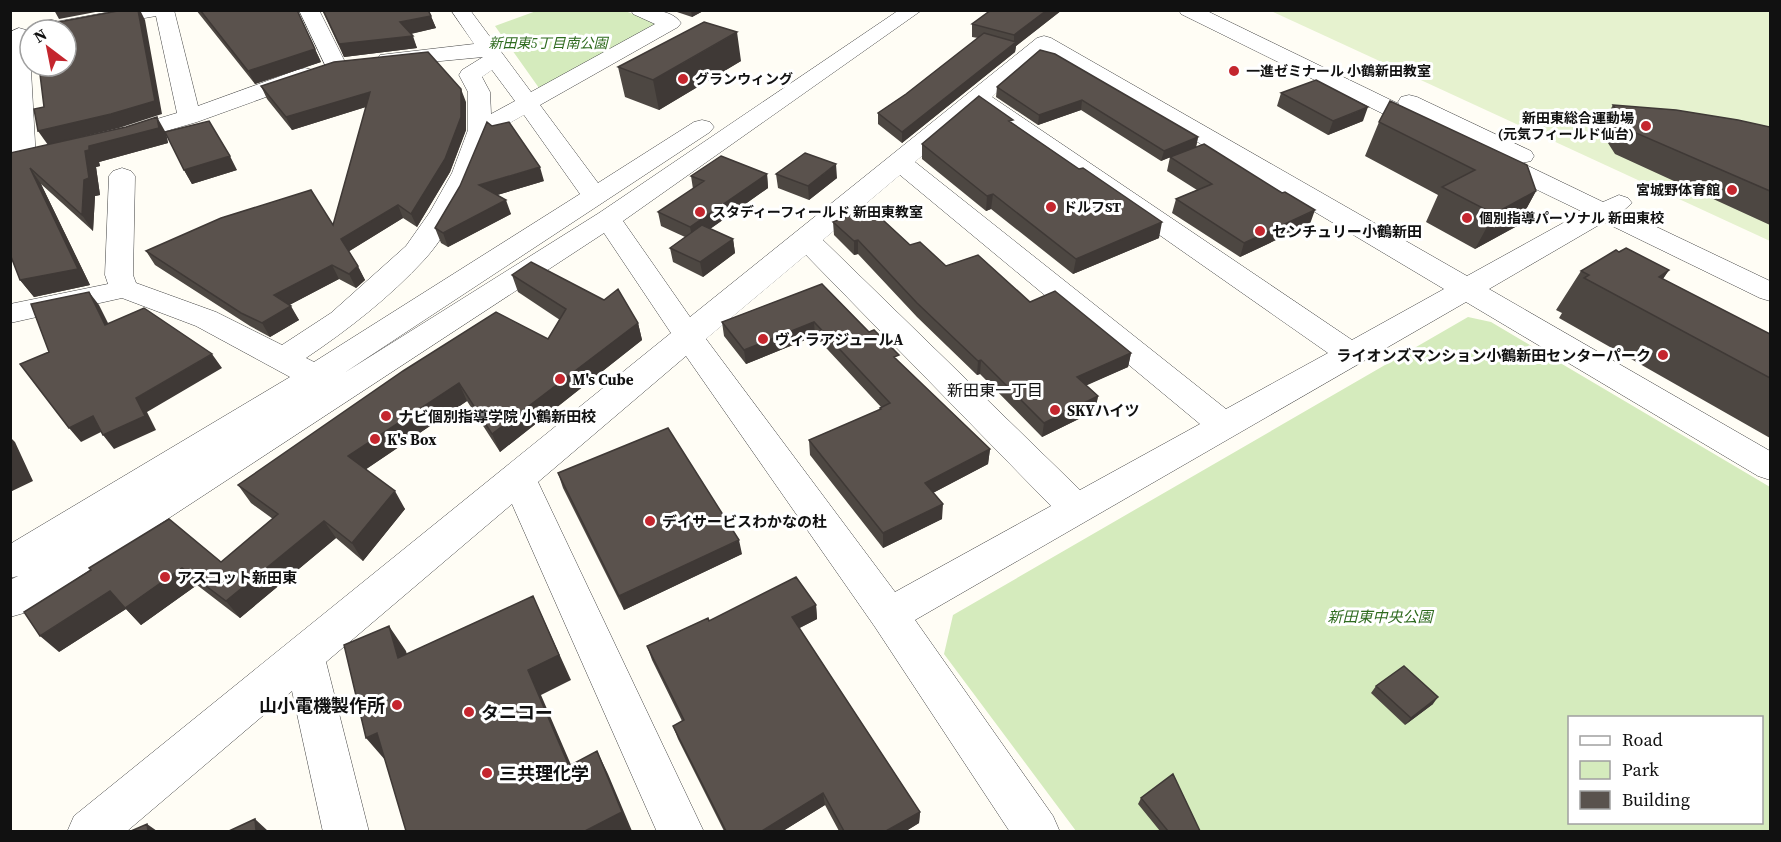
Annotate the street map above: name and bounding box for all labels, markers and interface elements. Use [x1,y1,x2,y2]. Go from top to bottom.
north arrow [18,18,78,78]
text: N [29,23,51,48]
park label: 新田東5丁目南公園 [488,33,610,53]
place label: 一進ゼミナール 小鶴新田教室 [1246,61,1431,81]
marker: 一進ゼミナール 小鶴新田教室 [1227,64,1241,78]
place label: グランウィング [695,69,793,89]
marker: グランウィング [676,72,690,86]
place label: 新田東総合運動場 (元気フィールド仙台) [1498,108,1634,144]
marker: 新田東総合運動場 (元気フィールド仙台) [1639,119,1653,133]
place label: 宮城野体育館 [1636,180,1720,200]
marker: 宮城野体育館 [1725,183,1739,197]
place label: ドルフST [1063,197,1121,217]
marker: ドルフST [1044,200,1058,214]
place label: スタディーフィールド 新田東教室 [712,202,923,222]
marker: スタディーフィールド 新田東教室 [693,205,707,219]
place label: 個別指導パーソナル 新田東校 [1479,208,1664,228]
marker: 個別指導パーソナル 新田東校 [1460,211,1474,225]
place label: センチュリー小鶴新田 [1272,221,1422,242]
marker: センチュリー小鶴新田 [1253,224,1267,238]
place label: ヴィラアジュールA [775,329,903,350]
marker: ヴィラアジュールA [756,332,770,346]
place label: ライオンズマンション小鶴新田センターパーク [1336,345,1651,366]
marker: ライオンズマンション小鶴新田センターパーク [1656,348,1670,362]
place label: M's Cube [572,369,634,390]
marker: M's Cube [553,372,567,386]
district label: 新田東一丁目 [947,379,1043,401]
place label: SKYハイツ [1067,400,1139,421]
marker: SKYハイツ [1048,403,1062,417]
place label: ナビ個別指導学院 小鶴新田校 [398,406,596,427]
marker: ナビ個別指導学院 小鶴新田校 [379,409,393,423]
place label: K's Box [387,429,437,450]
marker: K's Box [368,432,382,446]
place label: デイサービスわかなの杜 [662,511,827,532]
marker: デイサービスわかなの杜 [643,514,657,528]
place label: アスコット新田東 [177,567,297,588]
marker: アスコット新田東 [158,570,172,584]
park label: 新田東中央公園 [1327,606,1434,627]
place label: 山小電機製作所 [259,693,385,718]
marker: 山小電機製作所 [390,698,404,712]
place label: タニコー [481,700,553,725]
marker: タニコー [462,705,476,719]
legend [1568,716,1763,824]
text: Road [1622,727,1663,752]
text: Park [1622,757,1659,782]
place label: 三共理化学 [499,761,589,786]
marker: 三共理化学 [480,766,494,780]
text: Building [1622,787,1690,812]

